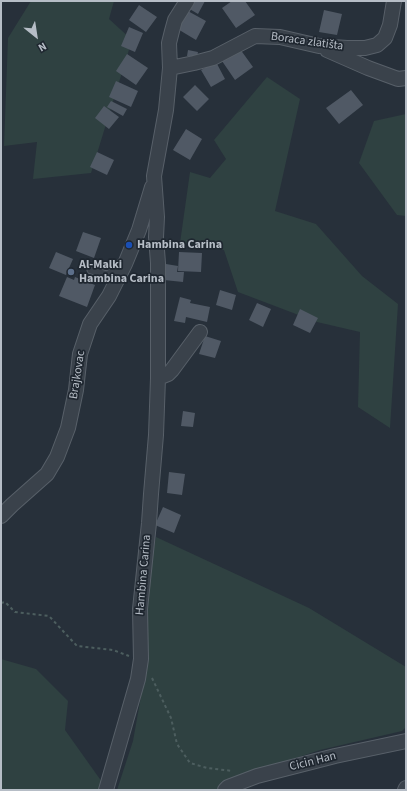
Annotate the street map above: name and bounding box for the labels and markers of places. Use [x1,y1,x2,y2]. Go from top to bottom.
place label: Hambina Carina [137,238,222,252]
marker: Hambina Carina [124,240,134,250]
place label: Al-Malki Hambina Carina [79,258,164,286]
marker: Al-Malki Hambina Carina [66,267,76,277]

